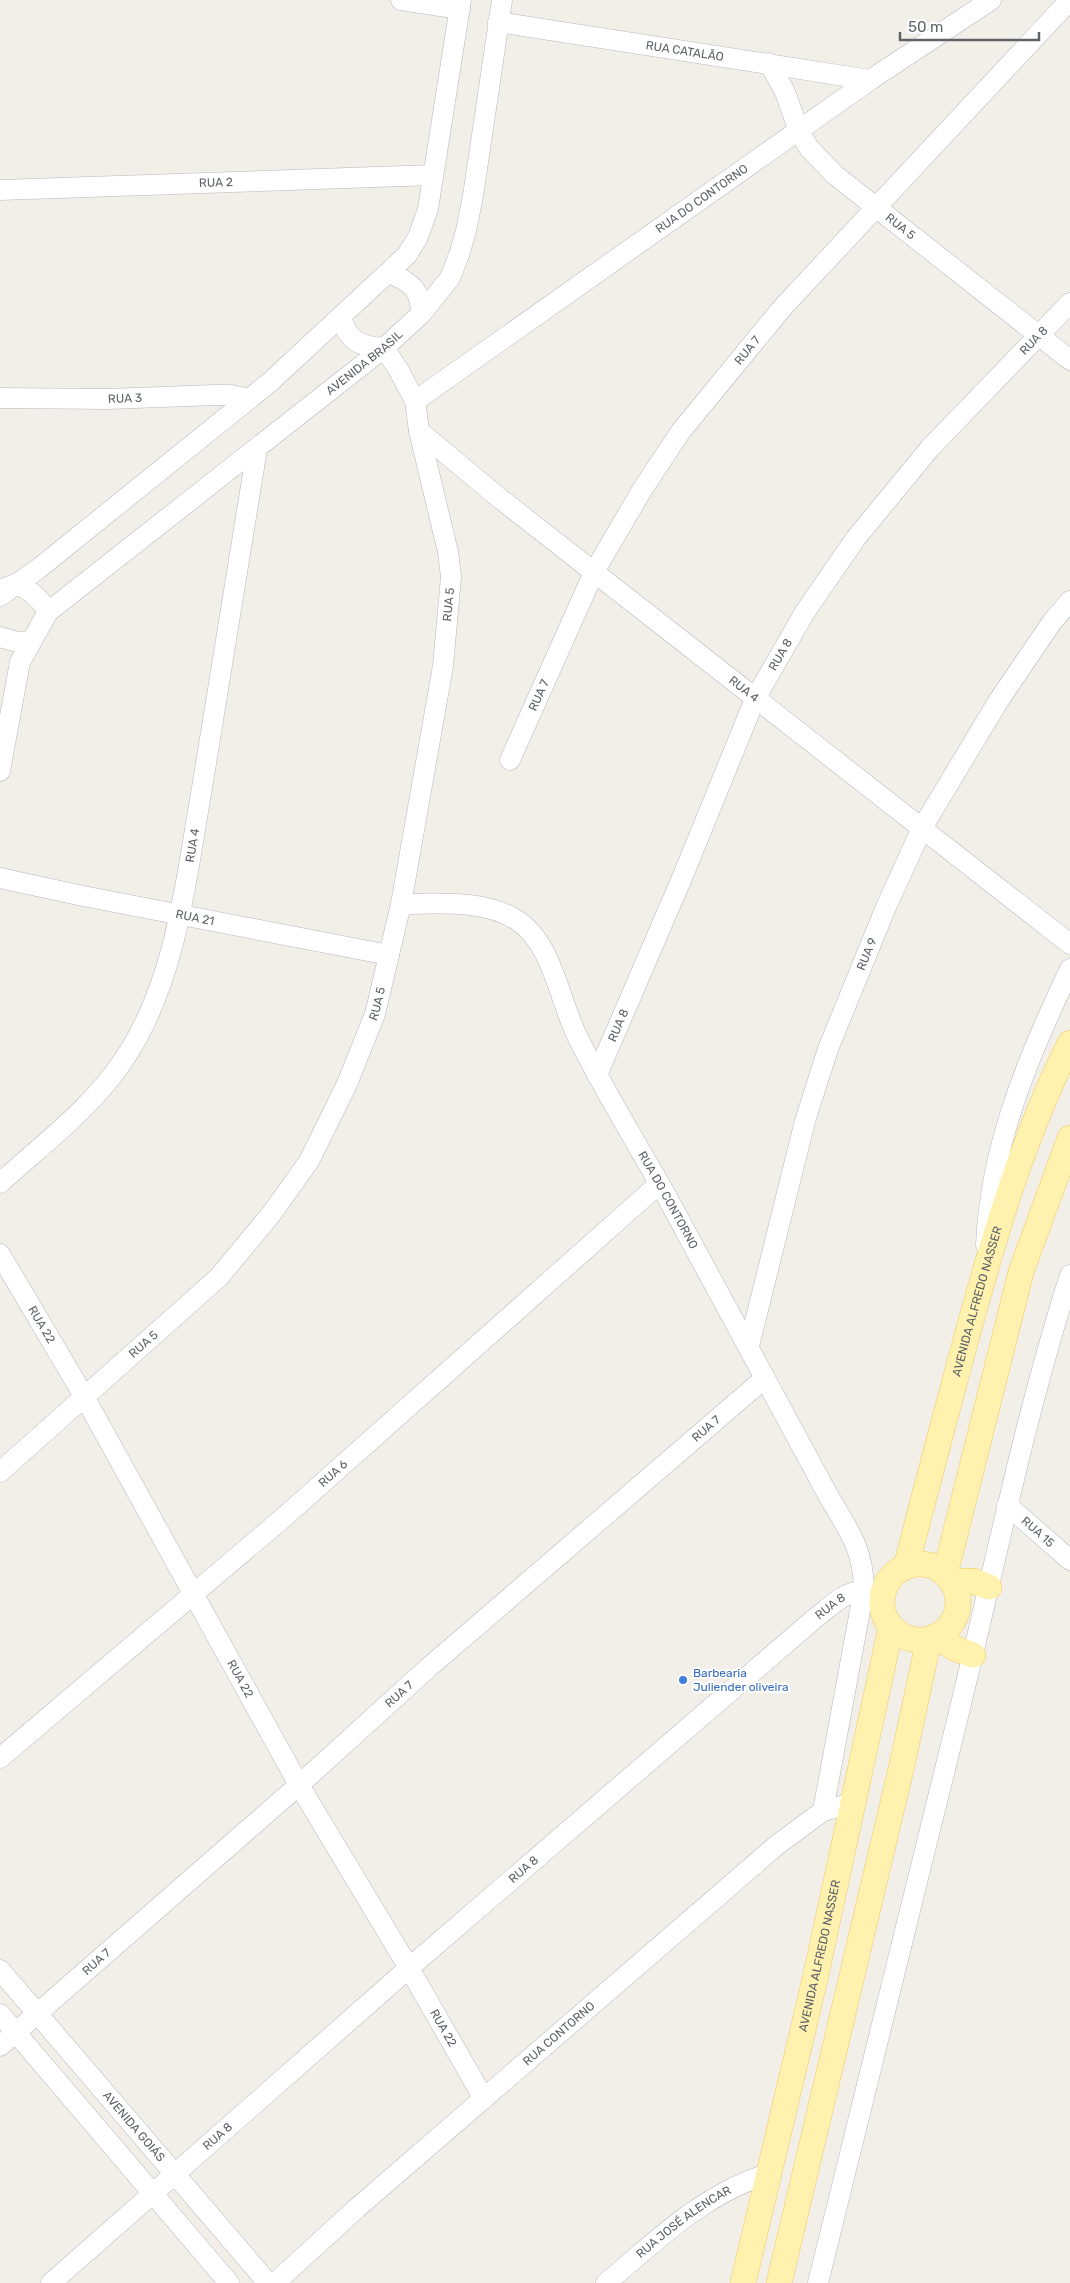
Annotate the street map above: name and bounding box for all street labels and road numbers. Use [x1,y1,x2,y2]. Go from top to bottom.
street label: RUA CATALÃO [645,38,725,64]
street label: RUA DO CONTORNO [653,161,751,236]
street label: RUA 2 [199,175,233,190]
street label: RUA 5 [883,210,918,242]
street label: RUA 8 [1017,323,1051,358]
street label: AVENIDA BRASIL [323,327,406,398]
street label: RUA 7 [731,333,763,368]
street label: RUA 3 [108,391,142,406]
street label: RUA 5 [440,587,457,622]
street label: RUA 8 [766,636,795,673]
street label: RUA 4 [726,673,762,706]
street label: RUA 7 [526,677,552,713]
street label: RUA 4 [183,827,202,864]
street label: RUA 21 [175,907,215,928]
street label: RUA 9 [854,936,880,972]
street label: RUA 5 [366,986,388,1023]
street label: RUA 8 [605,1007,632,1044]
street label: RUA DO CONTORNO [635,1149,701,1251]
street label: AVENIDA ALFREDO NASSER [949,1224,1005,1378]
street label: RUA 22 [25,1303,58,1346]
street label: RUA 5 [126,1328,161,1361]
street label: RUA 7 [689,1413,723,1445]
street label: RUA 6 [316,1457,350,1490]
street label: RUA 15 [1019,1514,1057,1550]
street label: RUA 8 [812,1590,848,1622]
street label: RUA 22 [224,1657,256,1700]
street label: RUA 7 [382,1678,416,1710]
street label: RUA 8 [506,1853,541,1886]
street label: AVENIDA ALFREDO NASSER [796,1878,843,2033]
street label: RUA 7 [79,1946,113,1978]
street label: RUA CONTORNO [520,1999,598,2068]
street label: RUA 22 [427,2007,460,2049]
street label: AVENIDA GOIÁS [100,2088,168,2164]
street label: RUA 8 [200,2120,235,2153]
street label: RUA JOSÉ ALENCAR [633,2183,734,2261]

